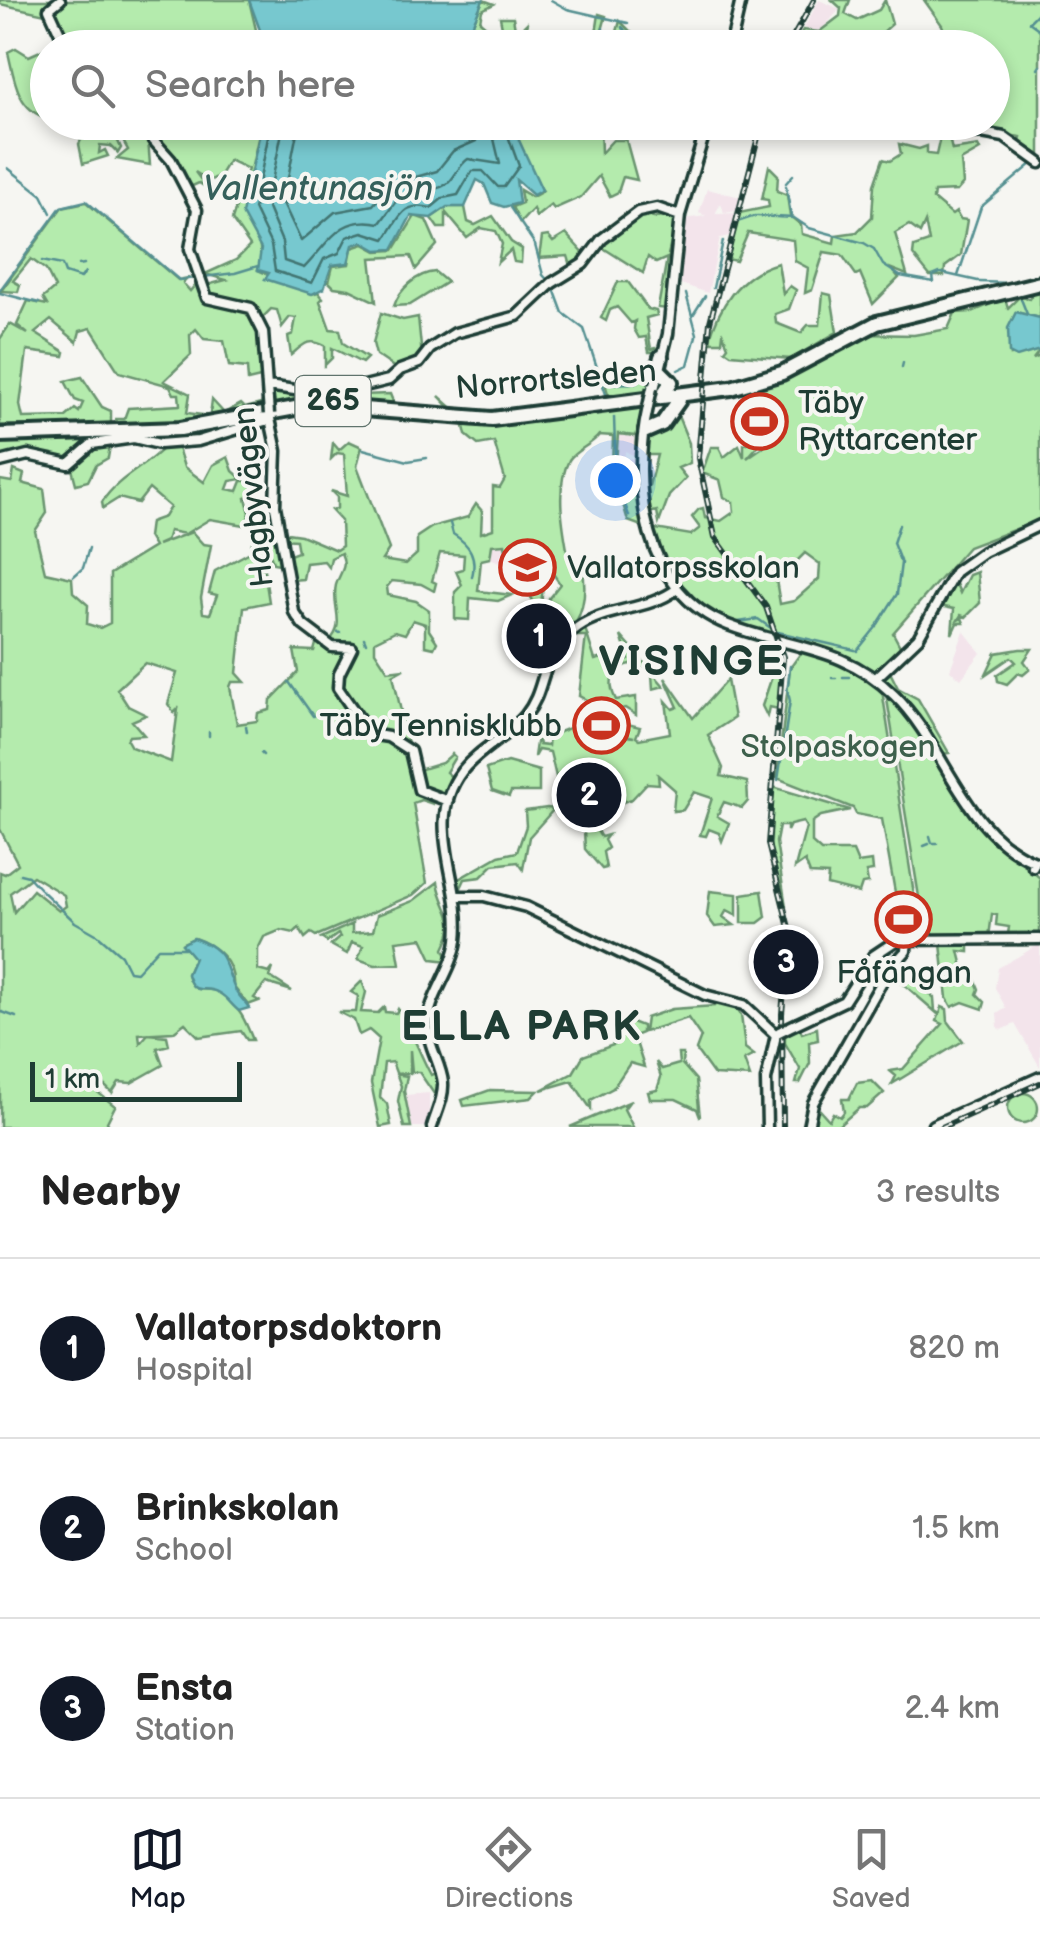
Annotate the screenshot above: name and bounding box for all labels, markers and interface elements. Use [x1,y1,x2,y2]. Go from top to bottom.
search box [30,30,1010,140]
icon: search [65,58,120,113]
text: Search here [145,63,356,108]
water label: Vallentunasjön [203,168,433,211]
street label: Norrortsleden [454,352,658,408]
road number: 265 [296,376,370,426]
place label: Täby Ryttarcenter [798,384,977,460]
sports icon: Täby Ryttarcenter [729,391,789,451]
street label: Hagbyvägen [225,405,283,589]
your location [590,455,641,506]
school or university icon: Vallatorpsskolan [498,538,558,598]
place label: Vallatorpsskolan [567,549,800,588]
pin: 1 [506,598,572,674]
district label: VISINGE [598,637,786,688]
sports icon: Täby Tennisklubb [571,696,631,756]
place label: Täby Tennisklubb [319,707,562,746]
park label: Stolpaskogen [741,728,935,767]
pin: 2 [556,758,622,832]
sports icon: Fåfängan [874,889,934,949]
pin: 3 [754,924,818,1000]
place label: Fåfängan [836,954,972,993]
district label: ELLA PARK [401,1002,643,1053]
scale bar [30,1057,242,1102]
text: 1 km [45,1063,100,1096]
text: Nearby [40,1167,180,1218]
text: 3 results [876,1173,1000,1212]
text: Vallatorpsdoktorn [135,1306,442,1351]
text: 1 [66,1329,79,1368]
text: 820 m [909,1329,1000,1368]
text: Hospital [135,1351,253,1390]
text: Brinkskolan [135,1486,339,1531]
text: 2 [63,1509,82,1548]
text: 1.5 km [912,1509,1000,1548]
text: School [135,1531,233,1570]
text: Ensta [135,1666,234,1711]
text: 3 [63,1689,82,1728]
text: 2.4 km [905,1689,1000,1728]
text: Station [135,1711,235,1750]
tab: Map [129,1822,186,1915]
tab: Directions [444,1822,573,1915]
tab: Saved [832,1822,911,1915]

